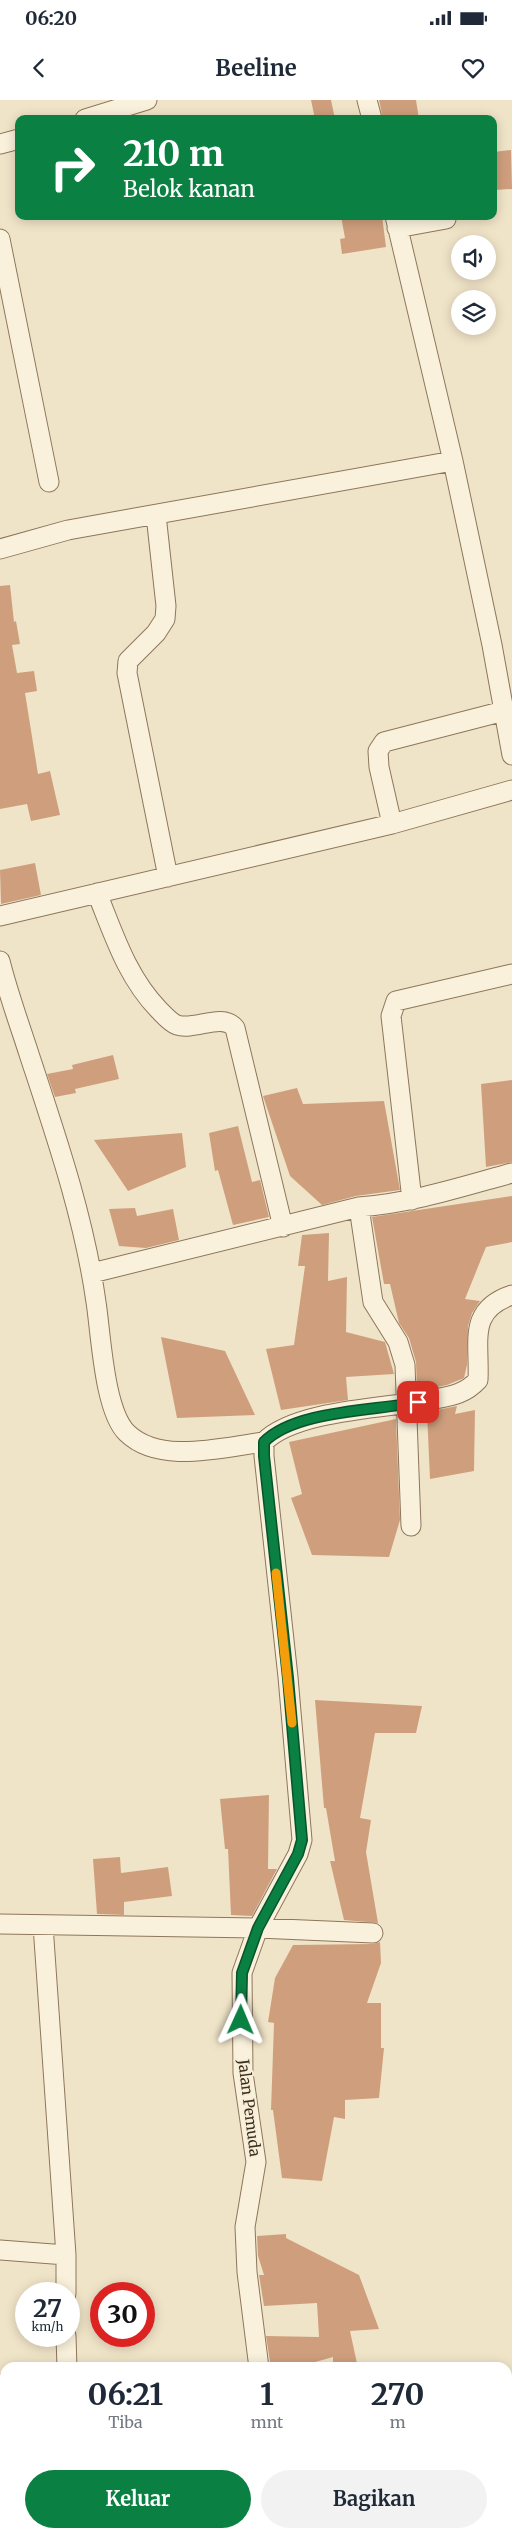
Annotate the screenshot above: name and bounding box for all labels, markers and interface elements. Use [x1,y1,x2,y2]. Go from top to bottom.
text: 06:20 [25,6,77,30]
icon: back [25,54,53,82]
text: Beeline [215,54,297,82]
icon: heart [459,54,487,82]
text: 210 m [123,132,224,176]
icon: right [40,135,105,200]
text: Belok kanan [123,175,255,203]
map controls [451,235,496,335]
button: sound [451,235,496,280]
button: layers [451,290,496,335]
pin [397,1381,439,1423]
icon: arrive [404,1388,432,1416]
position arrow [214,1993,266,2045]
street label: Jalan Pemuda [234,2057,265,2158]
speed limit sign: 30 [90,2282,155,2347]
text: 27 [33,2292,62,2324]
text: km/h [32,2319,63,2334]
text: 06:21 [88,2375,163,2413]
text: 1 [260,2375,274,2413]
text: 270 [371,2375,424,2413]
text: Tiba [108,2412,143,2432]
text: mnt [251,2412,283,2432]
text: m [390,2412,406,2432]
button: Keluar [25,2470,251,2528]
button: Bagikan [261,2470,487,2528]

